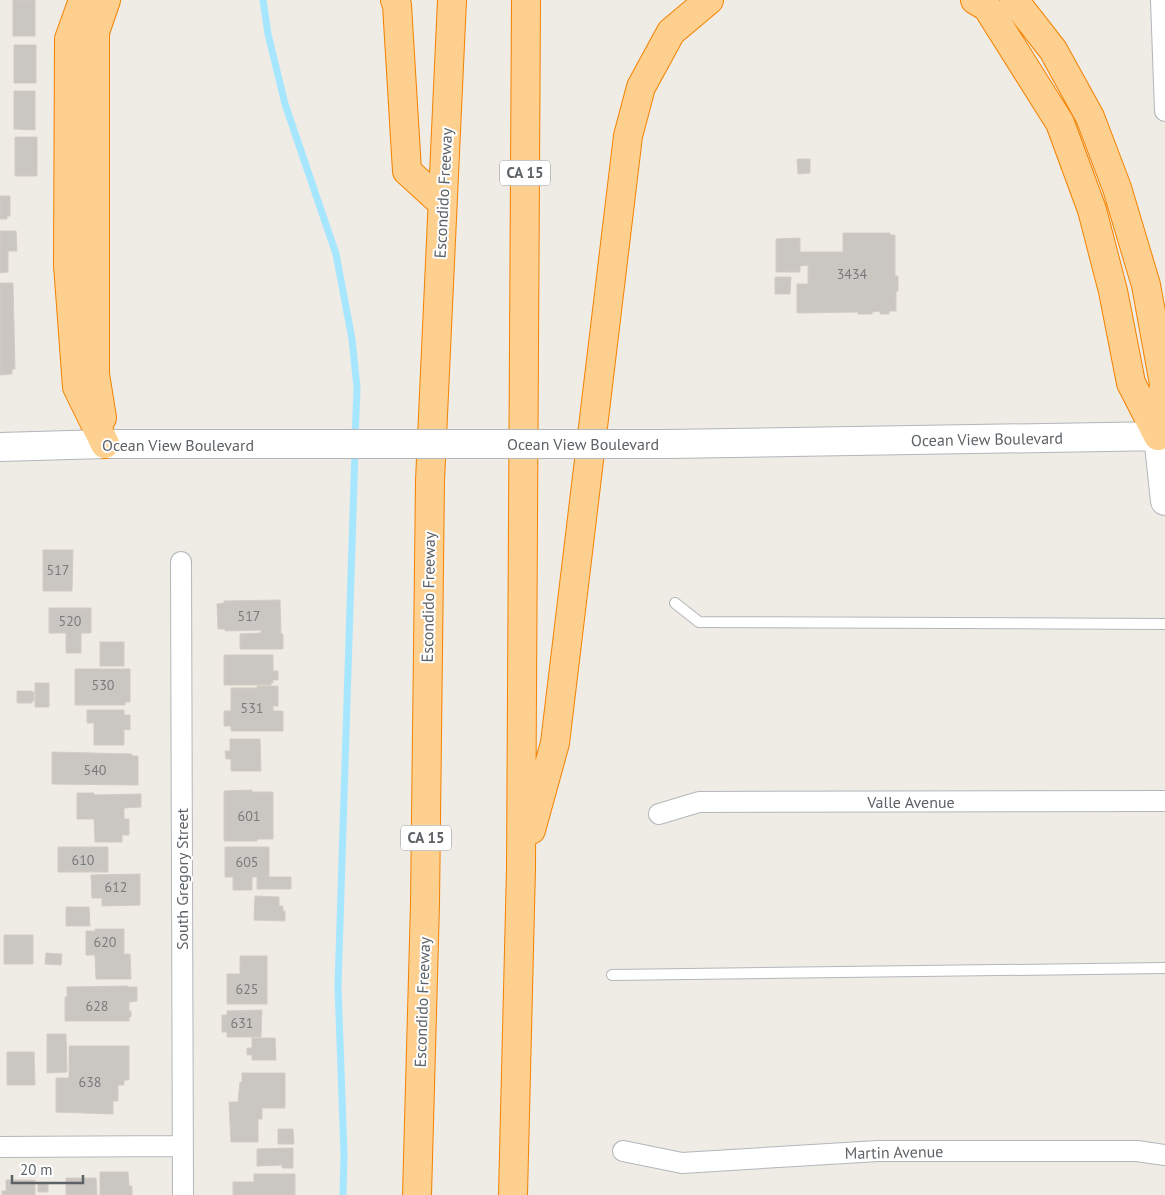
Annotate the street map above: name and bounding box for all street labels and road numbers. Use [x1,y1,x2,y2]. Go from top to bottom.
street label: Escondido Freeway [430,127,456,259]
road number: CA 15 [500,160,550,186]
street label: Ocean View Boulevard [911,428,1063,450]
street label: Ocean View Boulevard [507,434,659,454]
street label: Ocean View Boulevard [102,435,254,455]
street label: Escondido Freeway [417,531,439,662]
street label: Valle Avenue [866,792,955,812]
street label: South Gregory Street [172,807,192,950]
road number: CA 15 [401,826,451,850]
street label: Escondido Freeway [410,936,434,1068]
street label: Martin Avenue [844,1141,944,1163]

